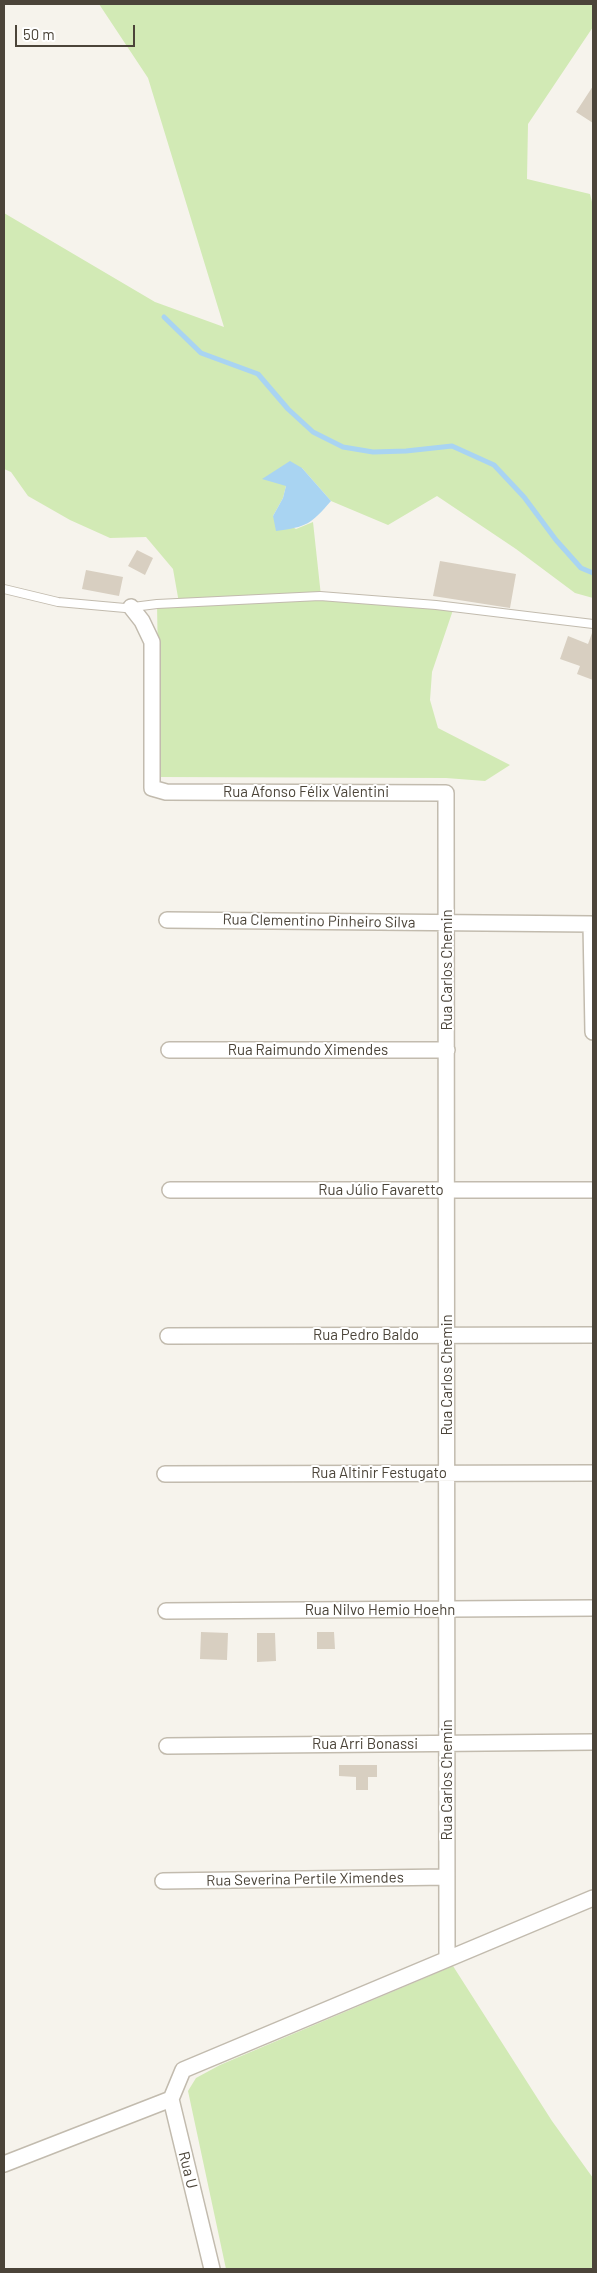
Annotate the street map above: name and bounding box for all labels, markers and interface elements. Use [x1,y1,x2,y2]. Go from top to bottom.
scale bar [18,15,138,47]
text: 50 m [23,25,55,43]
street label: Rua Afonso Félix Valentini [223,783,389,801]
street label: Rua Carlos Chemin [438,909,456,1031]
street label: Rua Clementino Pinheiro Silva [222,910,416,932]
street label: Rua Raimundo Ximendes [228,1041,388,1059]
street label: Rua Júlio Favaretto [318,1181,444,1199]
street label: Rua Carlos Chemin [438,1314,456,1436]
street label: Rua Pedro Baldo [313,1326,419,1344]
street label: Rua Altinir Festugato [311,1464,447,1482]
street label: Rua Nilvo Hemio Hoehn [305,1601,455,1619]
street label: Rua Carlos Chemin [438,1719,456,1841]
street label: Rua Arri Bonassi [312,1735,418,1753]
street label: Rua Severina Pertile Ximendes [206,1868,404,1890]
street label: Rua U [175,2150,201,2190]

